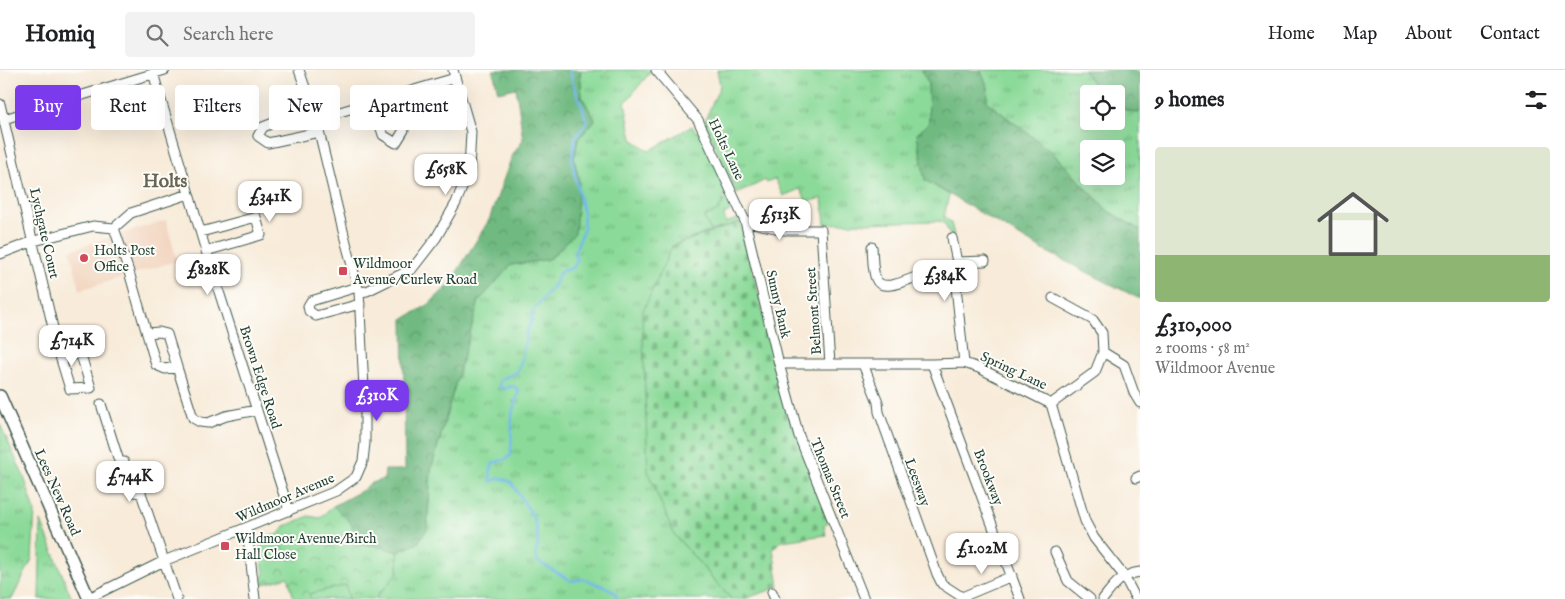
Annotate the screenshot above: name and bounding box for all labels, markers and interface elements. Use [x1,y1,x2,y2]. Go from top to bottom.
search box [125,12,475,57]
text: Homiq [25,19,95,50]
icon: search [143,21,171,49]
text: Search here [183,23,274,47]
text: Home [1268,23,1315,46]
text: Map [1343,23,1377,46]
text: About [1405,23,1452,46]
text: Contact [1480,23,1540,46]
chip: Buy [15,85,81,130]
chip: Rent [91,85,165,130]
chip: Filters [175,85,259,130]
chip: New [269,85,340,130]
chip: Apartment [350,85,467,130]
map controls [1080,85,1125,185]
button: locate [1080,85,1125,130]
icon: filters [1522,86,1550,114]
text: 9 homes [1155,87,1224,114]
street label: Holts Lane [704,116,748,184]
button: layers [1080,140,1125,185]
pin: £658K [411,154,481,196]
text: £658K [425,160,467,180]
district label: Holts [143,170,188,194]
icon: home [1308,179,1398,269]
pin: £341K [235,180,305,223]
street label: Lychgate Court [25,186,63,280]
text: £341K [249,187,291,207]
pin: £513K [745,198,815,241]
text: £513K [760,205,800,225]
place label: Holts Post Office [94,242,155,276]
marker: Holts Post Office [78,252,90,264]
pin: £828K [173,254,243,296]
place label: Wildmoor Avenue/Curlew Road [352,255,478,289]
text: £828K [187,260,229,280]
pin: £384K [910,260,980,302]
marker: Wildmoor Avenue/Curlew Road [337,265,349,277]
street label: Belmont Street [802,266,826,355]
text: £384K [924,266,966,286]
street label: Sunny Bank [761,268,795,341]
text: £310,000 [1155,312,1232,339]
street label: Brown Edge Road [235,323,285,432]
pin: £714K [37,324,107,367]
text: £714K [50,331,94,351]
text: 2 rooms · 58 m² [1155,339,1250,359]
street label: Spring Lane [977,348,1050,394]
text: Wildmoor Avenue [1155,359,1275,379]
pin: £310K [342,380,412,422]
text: £310K [356,386,398,406]
street label: Thomas Street [806,436,854,521]
street label: Lees New Road [30,446,84,539]
street label: Brookway [969,447,1007,508]
street label: Leesway [900,456,934,509]
pin: £744K [95,460,165,503]
text: £744K [107,467,153,487]
street label: Wildmoor Avenue [233,469,338,527]
place label: Wildmoor Avenue/Birch Hall Close [235,530,377,564]
pin: £1.02M [941,532,1023,575]
text: £1.02M [957,539,1007,559]
marker: Wildmoor Avenue/Birch Hall Close [219,540,231,552]

